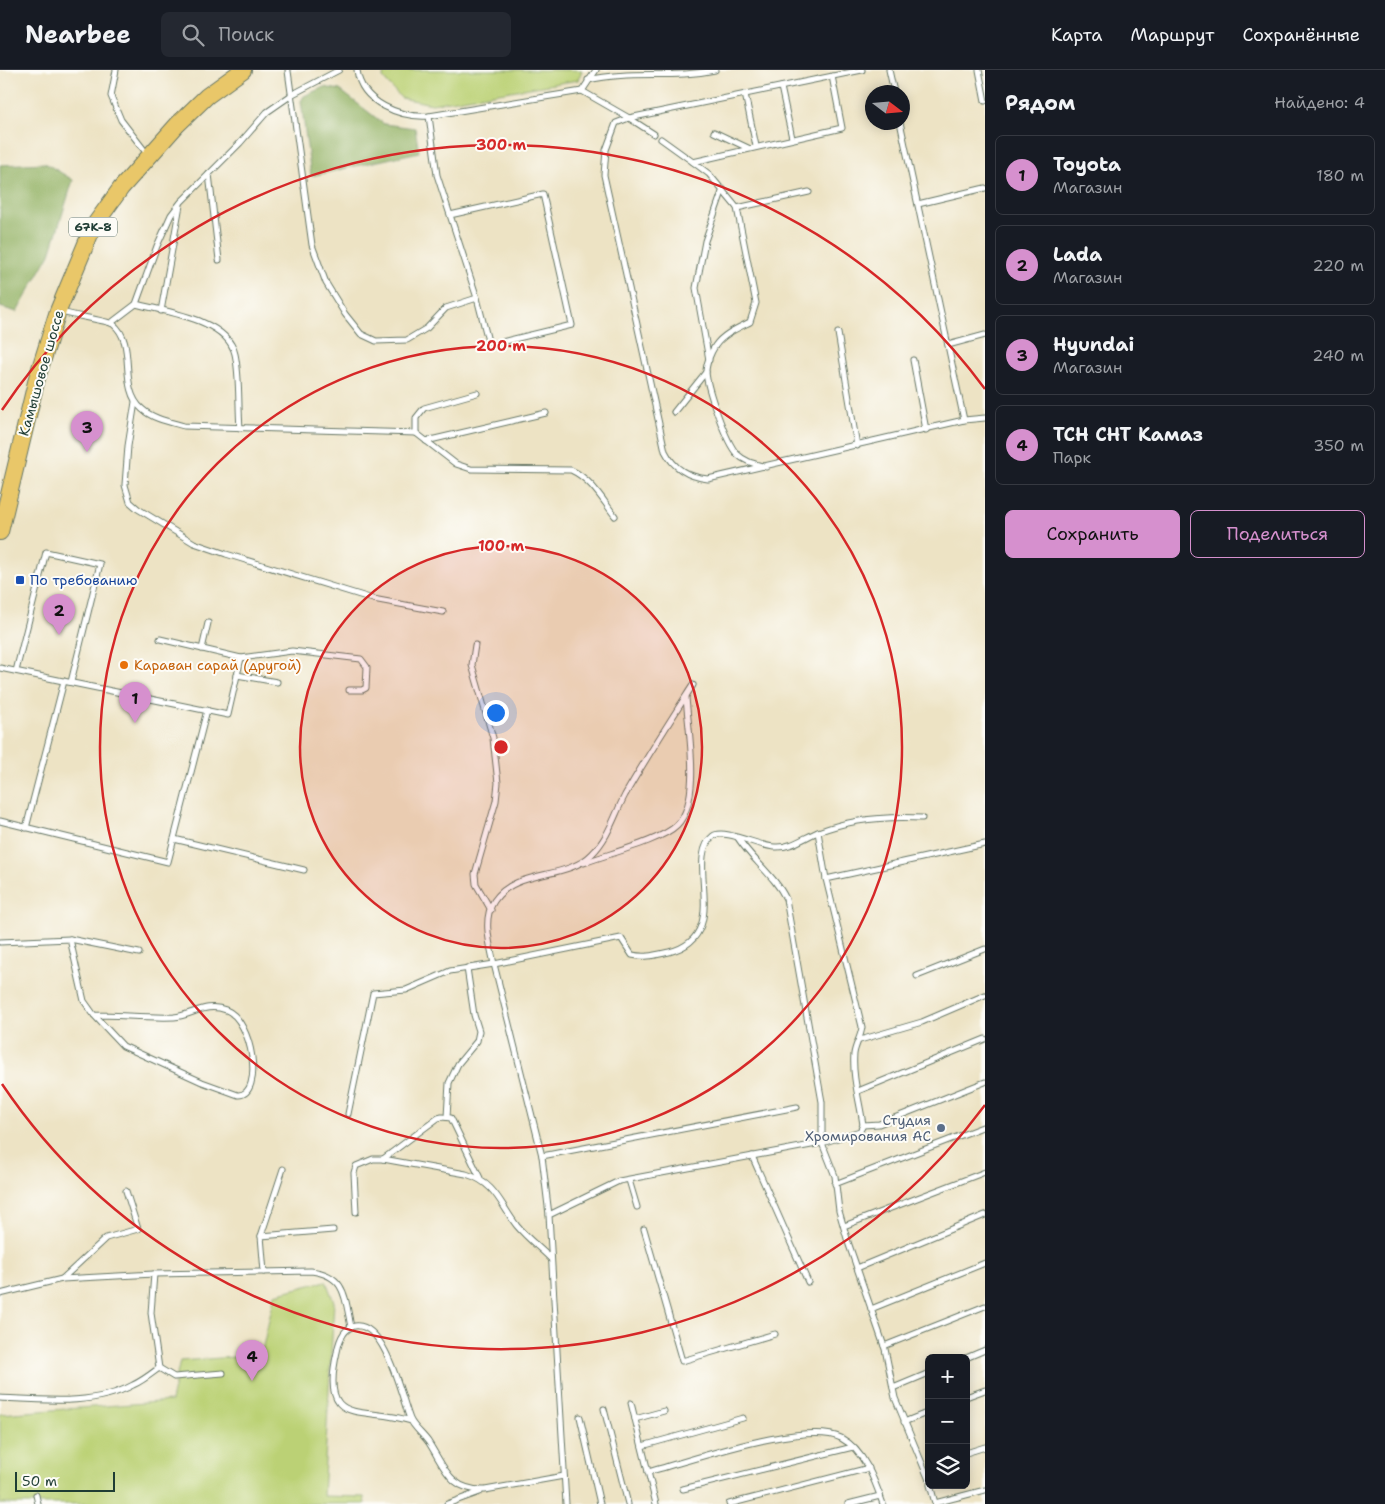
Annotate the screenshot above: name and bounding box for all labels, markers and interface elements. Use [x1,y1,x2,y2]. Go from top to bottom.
search box [161,12,511,57]
text: Nearbee [25,19,131,51]
icon: search [179,21,207,49]
text: Поиск [219,22,274,47]
text: Карта [1051,23,1102,47]
text: Маршрут [1130,23,1214,47]
text: Сохранённые [1242,23,1360,47]
north arrow [865,85,910,130]
text: Рядом [1005,89,1075,117]
text: Найдено: 4 [1274,92,1365,113]
text: 300 m [476,135,526,155]
text: Toyota [1053,152,1121,177]
text: 1 [1018,165,1026,186]
text: 180 m [1316,165,1364,186]
text: Магазин [1053,177,1122,198]
road number: 67К-8 [69,218,117,236]
text: Lada [1053,242,1102,267]
text: 2 [1016,255,1028,276]
text: 220 m [1312,255,1364,276]
text: Магазин [1053,267,1122,288]
street label: Камышовое шоссе [14,308,68,438]
text: Hyundai [1053,332,1134,357]
text: 200 m [476,336,526,356]
text: 3 [1016,345,1028,366]
text: 240 m [1312,345,1364,366]
text: Магазин [1053,357,1122,378]
pin: 3 [71,411,103,452]
text: ТСН СНТ Камаз [1053,422,1203,447]
text: 4 [1016,435,1028,456]
text: 350 m [1313,435,1364,456]
text: Парк [1053,447,1091,468]
button: Сохранить [1005,510,1180,558]
button: Поделиться [1190,510,1365,558]
text: 100 m [478,536,524,556]
place label: По требованию [30,571,138,589]
marker: По требованию [14,574,26,586]
pin: 2 [43,594,75,635]
place label: Караван сарай (другой) [134,656,301,674]
marker: Караван сарай (другой) [118,659,130,671]
pin: 1 [119,682,151,723]
your location [483,700,509,726]
centre of rings [492,738,510,756]
place label: Студия Хромирования АС [805,1111,931,1145]
marker: Студия Хромирования АС [935,1122,947,1134]
pin: 4 [236,1340,268,1381]
map controls [925,1354,970,1489]
button: + [925,1354,970,1399]
button: − [925,1399,970,1444]
button: layers [925,1444,970,1489]
scale bar [15,1469,115,1492]
text: 50 m [22,1472,57,1490]

